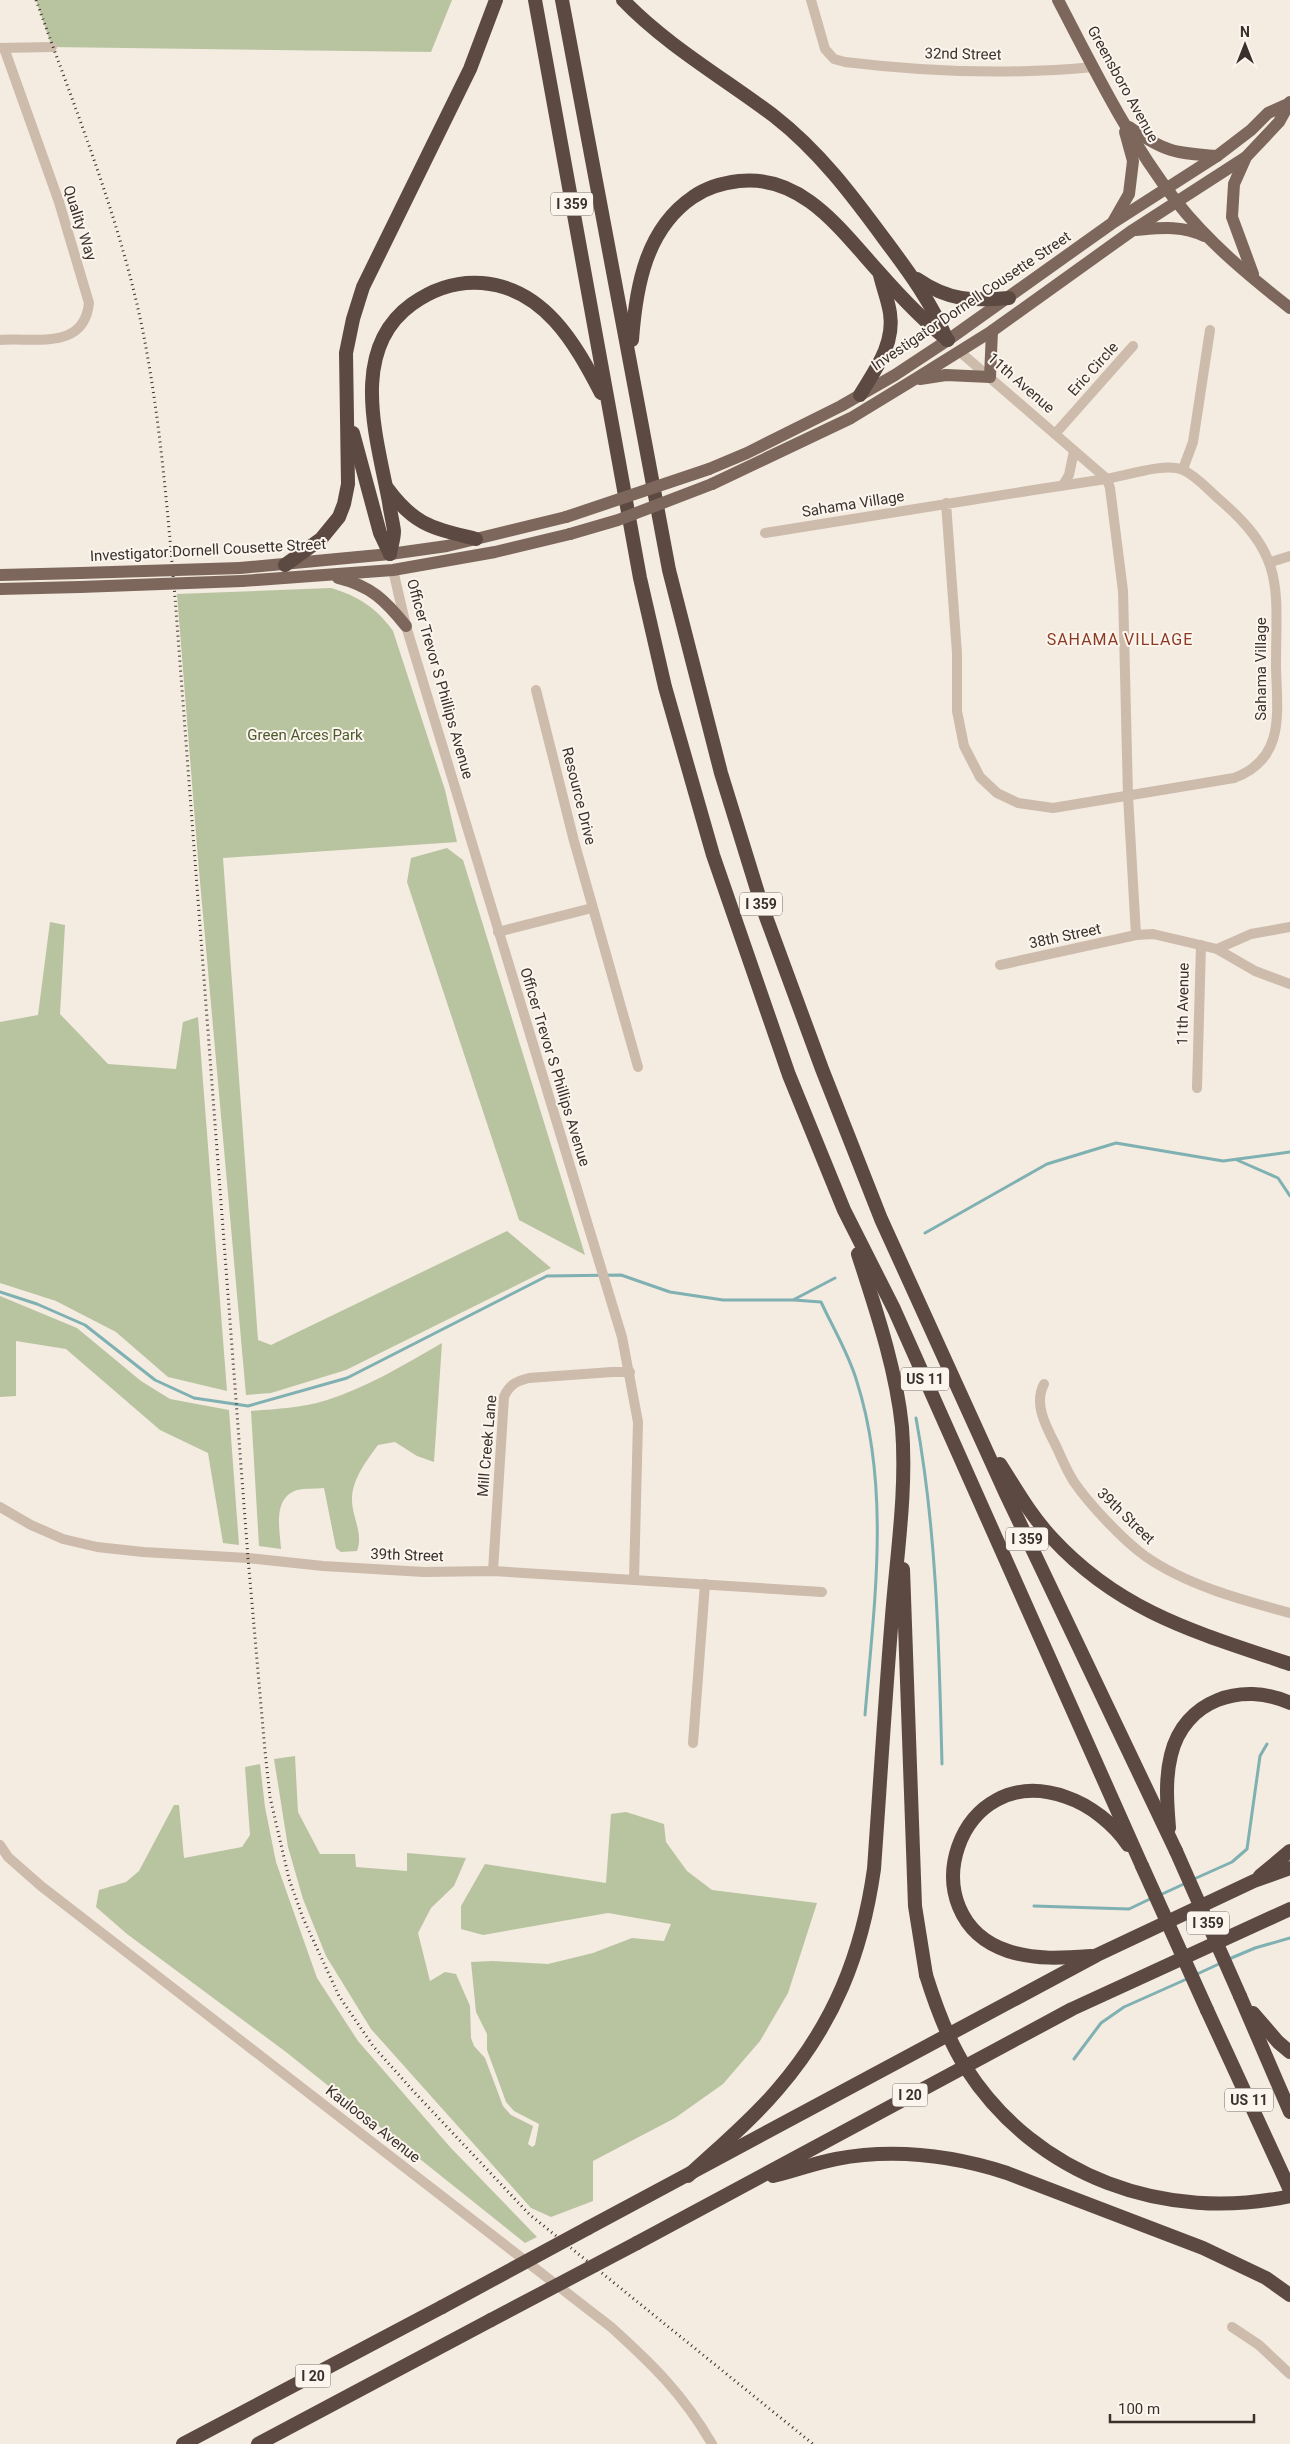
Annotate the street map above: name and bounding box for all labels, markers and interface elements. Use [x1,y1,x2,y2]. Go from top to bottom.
north arrow [1220,20,1270,70]
street label: Greensboro Avenue [1084,23,1162,145]
text: N [1240,24,1250,40]
street label: 32nd Street [924,44,1002,64]
street label: Quality Way [59,183,101,263]
road number: I 359 [551,192,593,215]
street label: Investigator Dornell Cousette Street [868,227,1074,375]
street label: Eric Circle [1064,338,1122,400]
street label: 11th Avenue [984,349,1058,417]
street label: Sahama Village [800,487,906,521]
street label: Investigator Dornell Cousette Street [89,535,327,565]
street label: Officer Trevor S Phillips Avenue [403,577,477,781]
street label: Sahama Village [1252,617,1270,721]
district label: SAHAMA VILLAGE [1047,630,1193,649]
park label: Green Arces Park [247,726,363,744]
street label: Resource Drive [558,745,600,847]
road number: I 359 [740,892,782,916]
street label: 38th Street [1027,920,1103,952]
street label: 11th Avenue [1173,962,1193,1046]
street label: Officer Trevor S Phillips Avenue [516,965,594,1169]
road number: US 11 [901,1368,949,1390]
street label: Mill Creek Lane [474,1394,500,1498]
street label: 39th Street [1093,1484,1159,1548]
road number: I 359 [1006,1528,1048,1550]
street label: 39th Street [370,1545,444,1565]
road number: I 359 [1187,1912,1229,1935]
street label: Kauloosa Avenue [322,2081,424,2167]
road number: I 20 [892,2084,928,2106]
road number: US 11 [1225,2088,1273,2112]
road number: I 20 [296,2364,330,2388]
scale bar [1110,2392,1254,2424]
text: 100 m [1118,2400,1160,2418]

